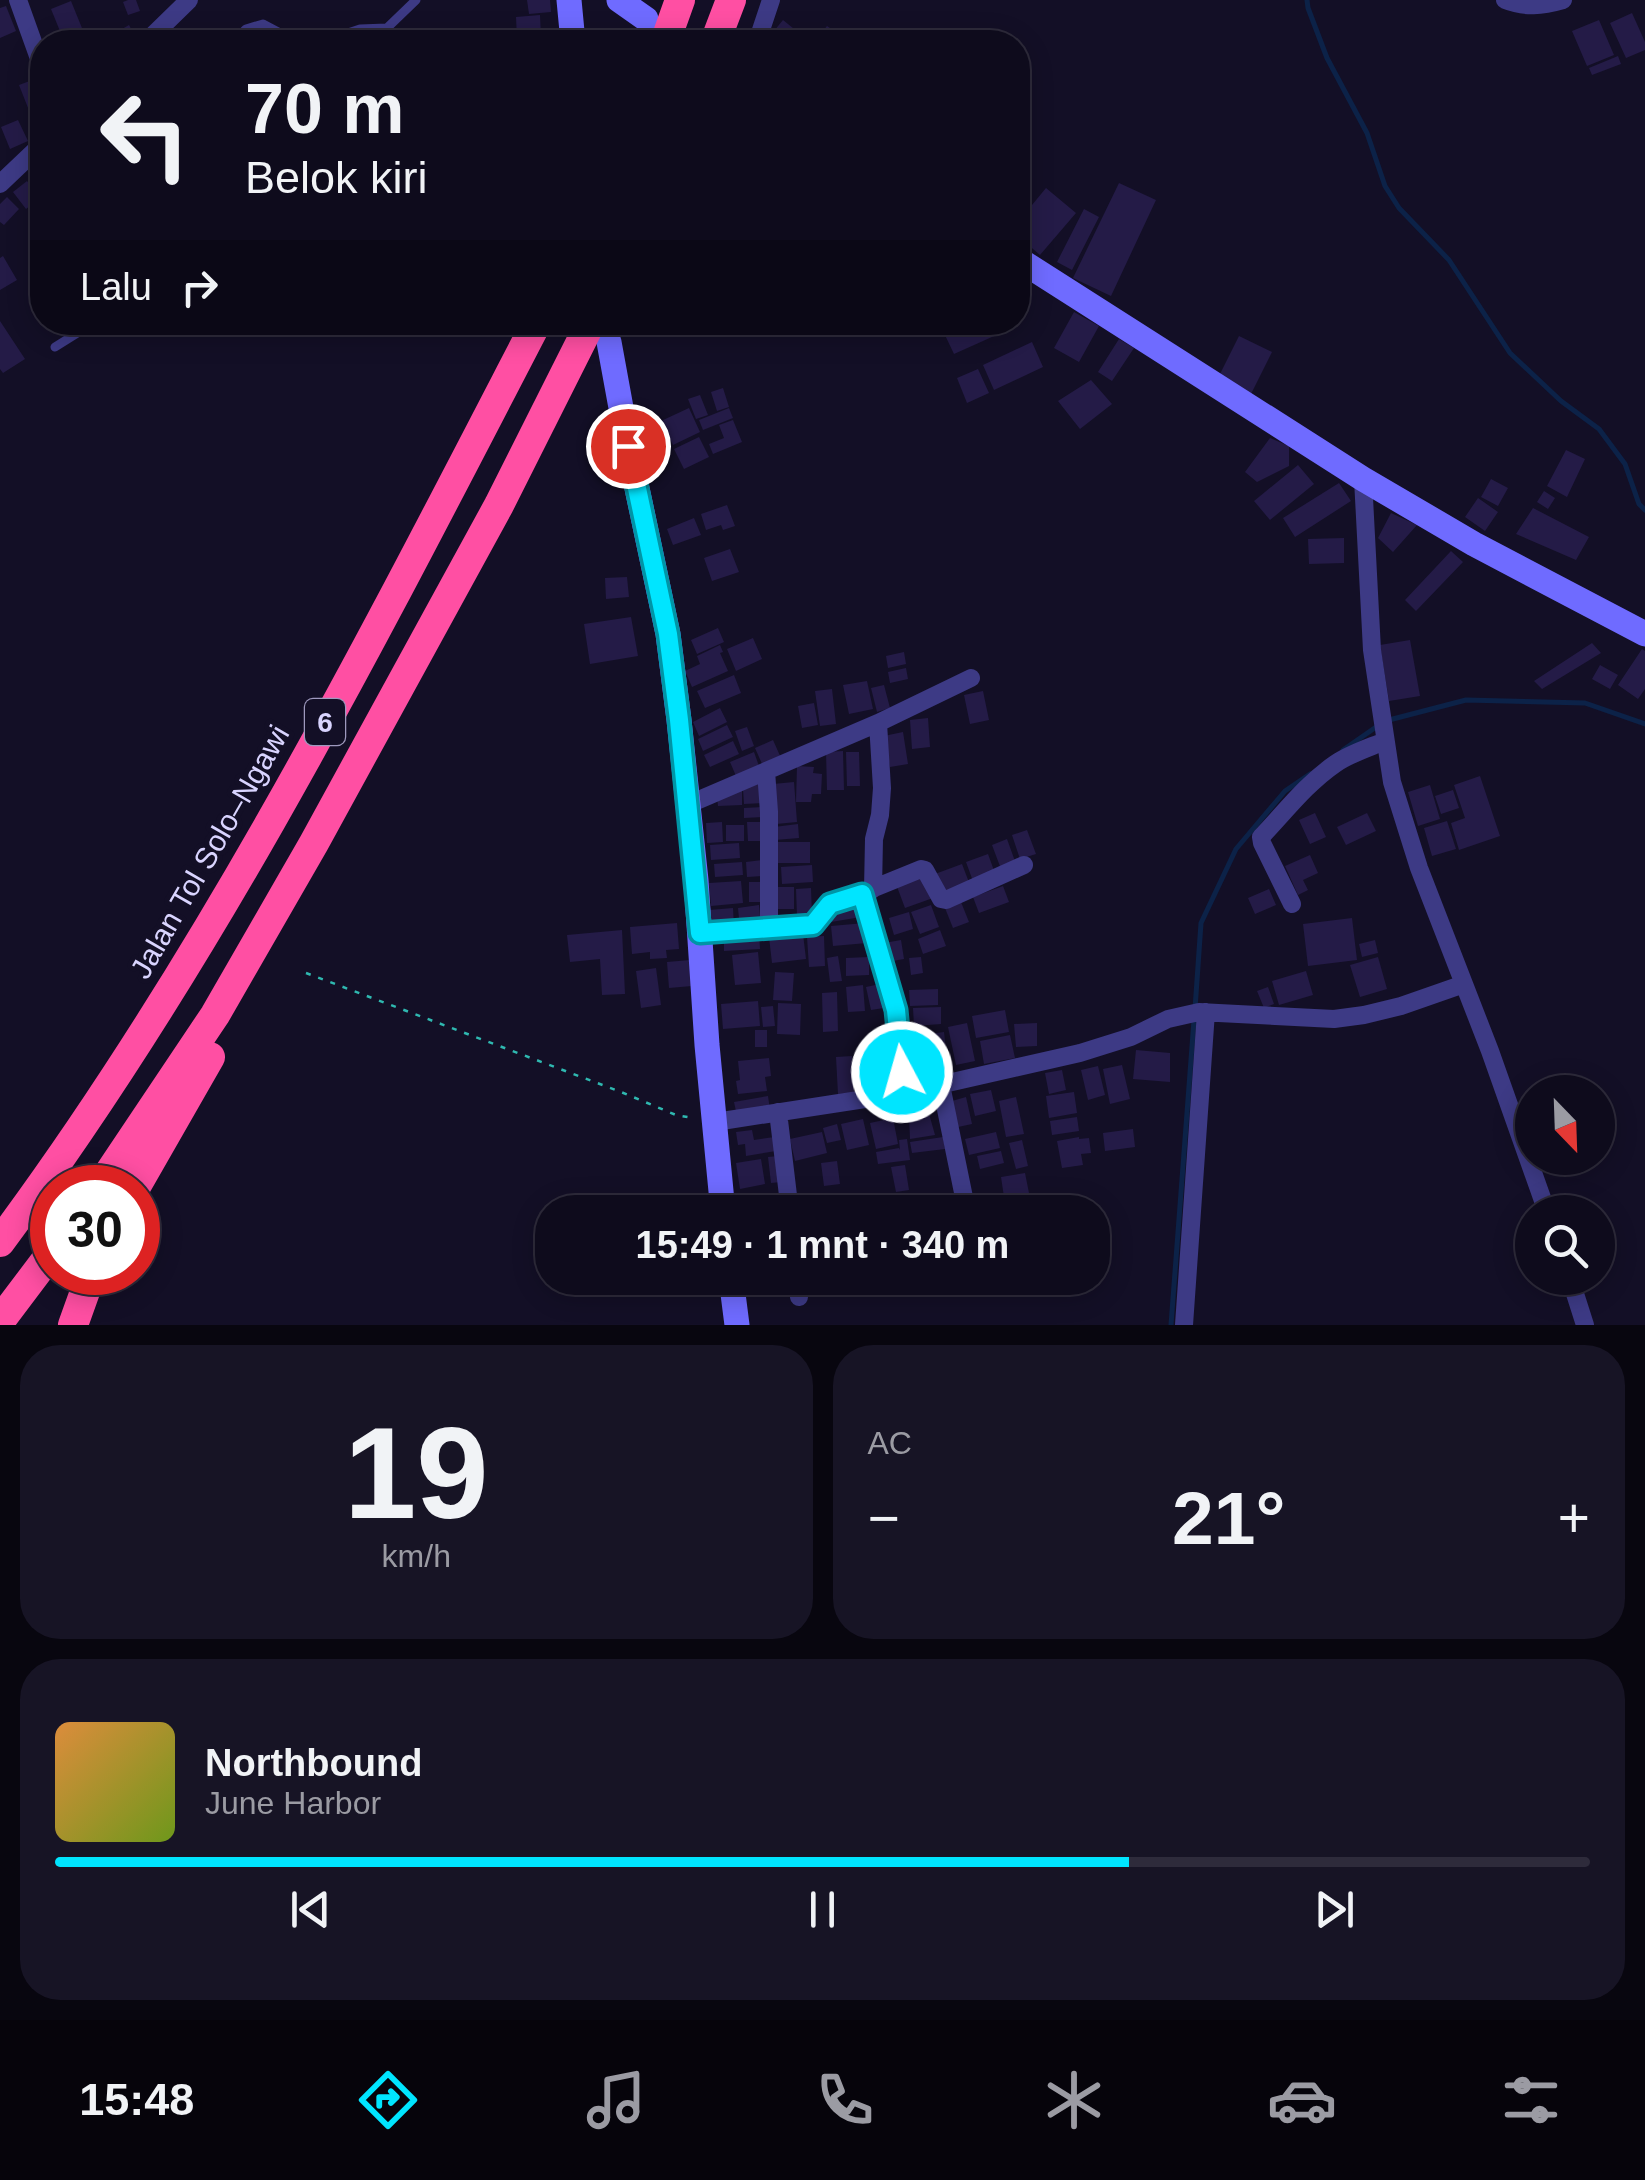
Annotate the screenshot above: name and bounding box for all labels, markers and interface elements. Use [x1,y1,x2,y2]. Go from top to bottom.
icon: left [80,70,210,200]
text: 70 m [245,70,405,148]
text: Belok kiri [245,152,428,203]
icon: right [172,260,227,315]
text: Lalu [80,266,152,308]
pin [586,404,671,489]
icon: arrive [601,419,656,474]
road number: 6 [305,699,345,745]
street label: Jalan Tol Solo–Ngawi [124,720,295,984]
position arrow [850,1020,954,1124]
north arrow [1515,1075,1615,1175]
map controls [1515,1075,1615,1295]
speed limit sign: 30 [30,1165,160,1295]
button: search [1515,1195,1615,1295]
text: 15:49 · 1 mnt · 340 m [636,1224,1009,1266]
text: 19 [344,1400,489,1546]
text: AC [868,1425,912,1461]
text: 21° [1172,1476,1285,1560]
text: − [868,1487,900,1549]
text: + [1558,1487,1590,1549]
text: km/h [382,1538,451,1574]
text: Northbound [205,1742,422,1784]
text: June Harbor [205,1785,381,1821]
icon: previous [283,1882,338,1937]
icon: pause [795,1882,850,1937]
icon: next [1307,1882,1362,1937]
icon: directions [353,2065,423,2135]
icon: music [581,2065,651,2135]
icon: phone [810,2065,880,2135]
icon: climate [1039,2065,1109,2135]
icon: car [1267,2065,1337,2135]
icon: filters [1496,2065,1566,2135]
text: 15:48 [79,2074,194,2125]

